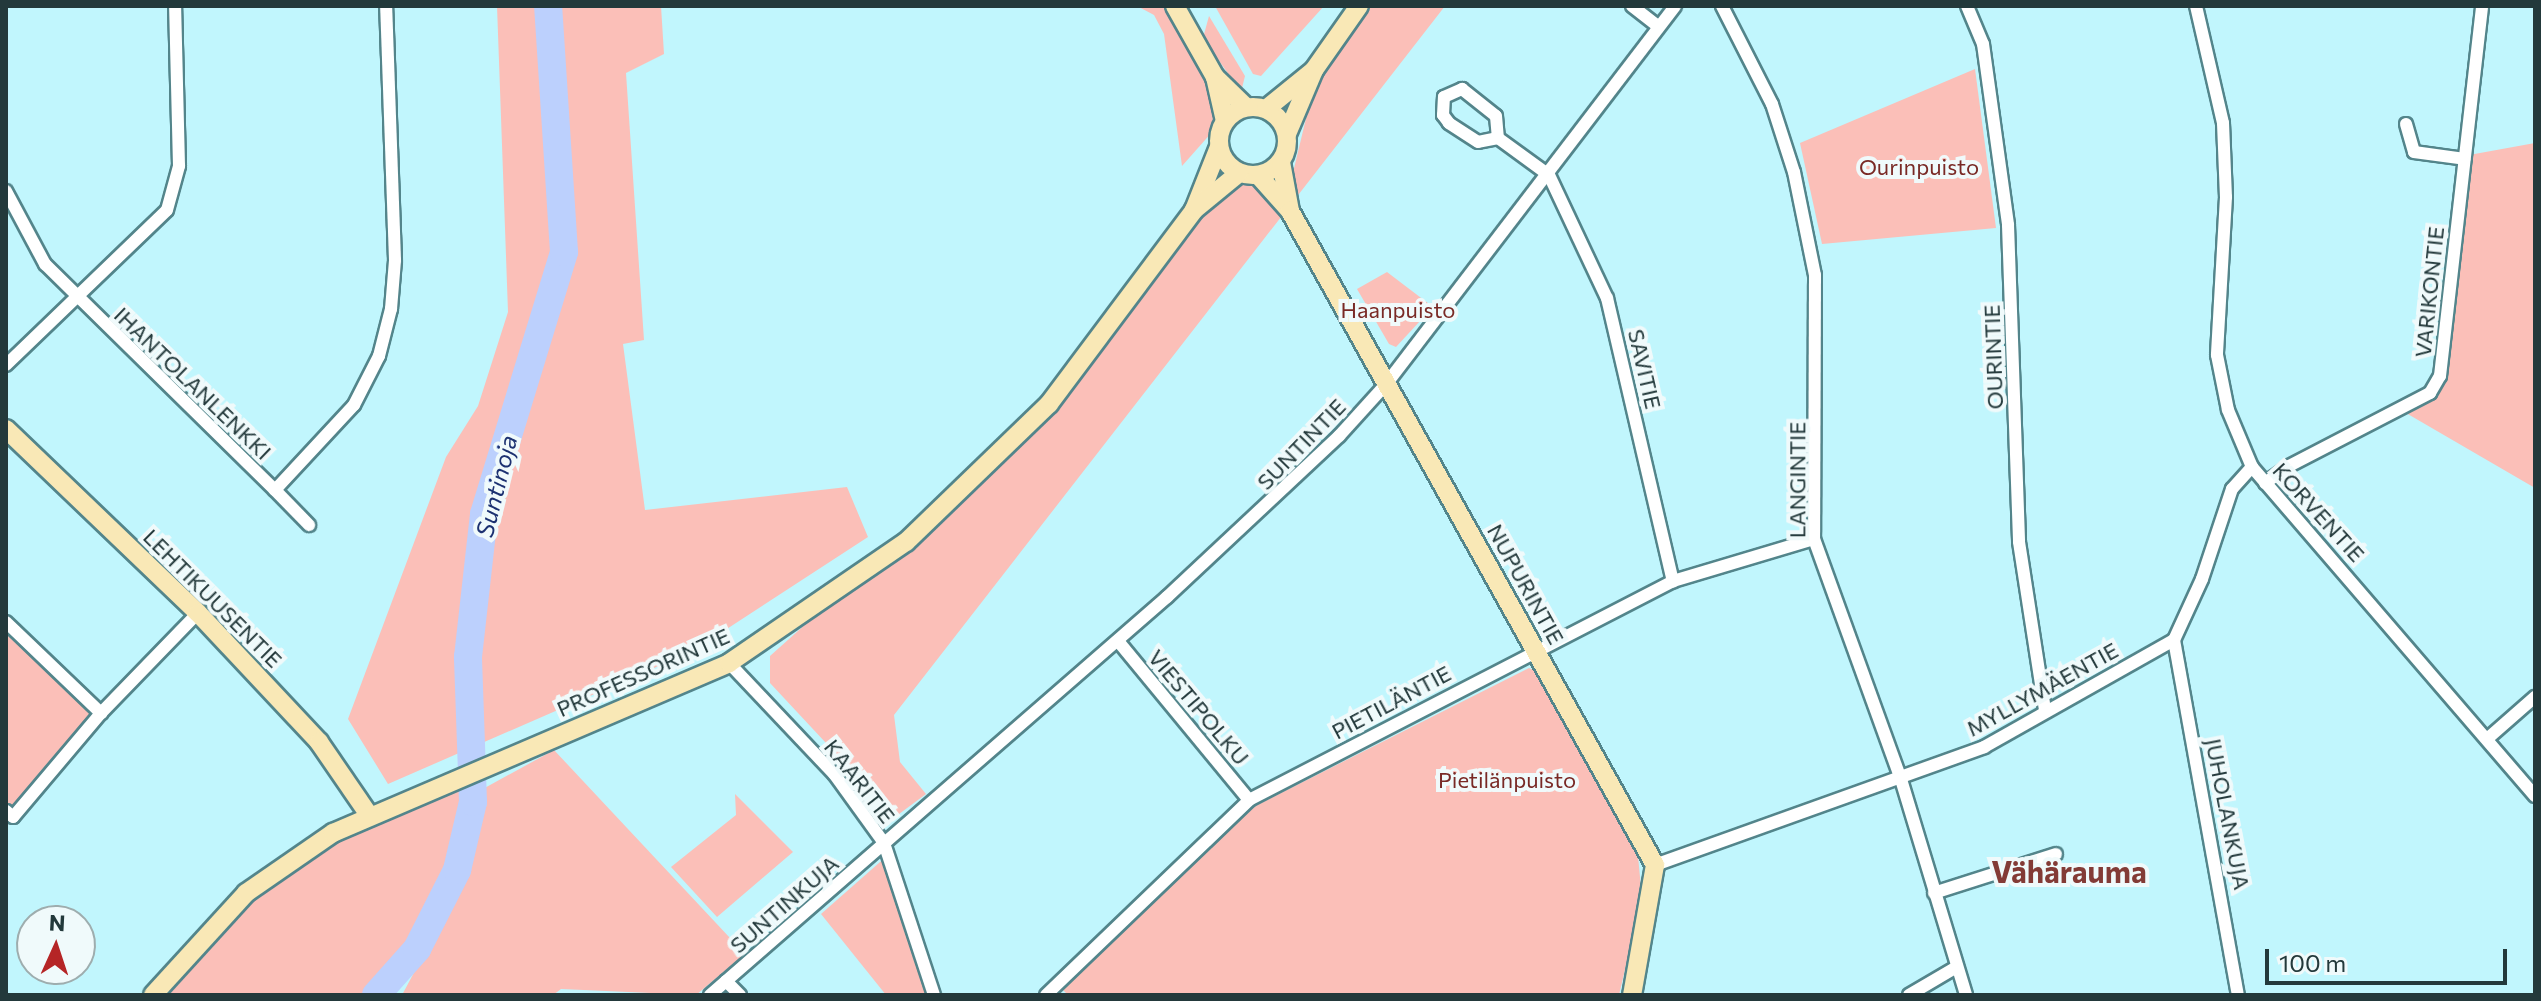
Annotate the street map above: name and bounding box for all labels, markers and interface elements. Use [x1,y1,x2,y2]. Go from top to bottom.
park label: Ourinpuisto [1859,154,1979,180]
street label: VARIKONTIE [2409,225,2449,359]
park label: Haanpuisto [1340,297,1456,323]
street label: IHANTOLANLENKKI [109,301,277,465]
street label: OURINTIE [1978,304,2008,410]
street label: SAVITIE [1623,327,1667,411]
street label: SUNTINTIE [1251,393,1351,495]
street label: LANGINTIE [1784,422,1810,538]
water label: Suntinoja [469,432,523,540]
street label: KORVENTIE [2268,457,2370,567]
street label: NUPURINTIE [1482,519,1570,649]
street label: LEHTIKUUSENTIE [138,523,288,673]
street label: PROFESSORINTIE [552,622,734,722]
street label: MYLLYMÄENTIE [1962,636,2122,742]
street label: VIESTIPOLKU [1143,644,1255,770]
street label: PIETILÄNTIE [1327,660,1455,744]
street label: KAARITIE [819,734,901,828]
street label: JUHOLANKUJA [2200,736,2256,892]
park label: Pietilänpuisto [1438,767,1576,793]
street label: SUNTINKUJA [724,850,844,958]
district label: Vähärauma [1991,853,2147,889]
north arrow [16,905,96,985]
text: N [48,909,66,936]
scale bar [2269,933,2511,983]
text: 100 m [2279,948,2346,977]

